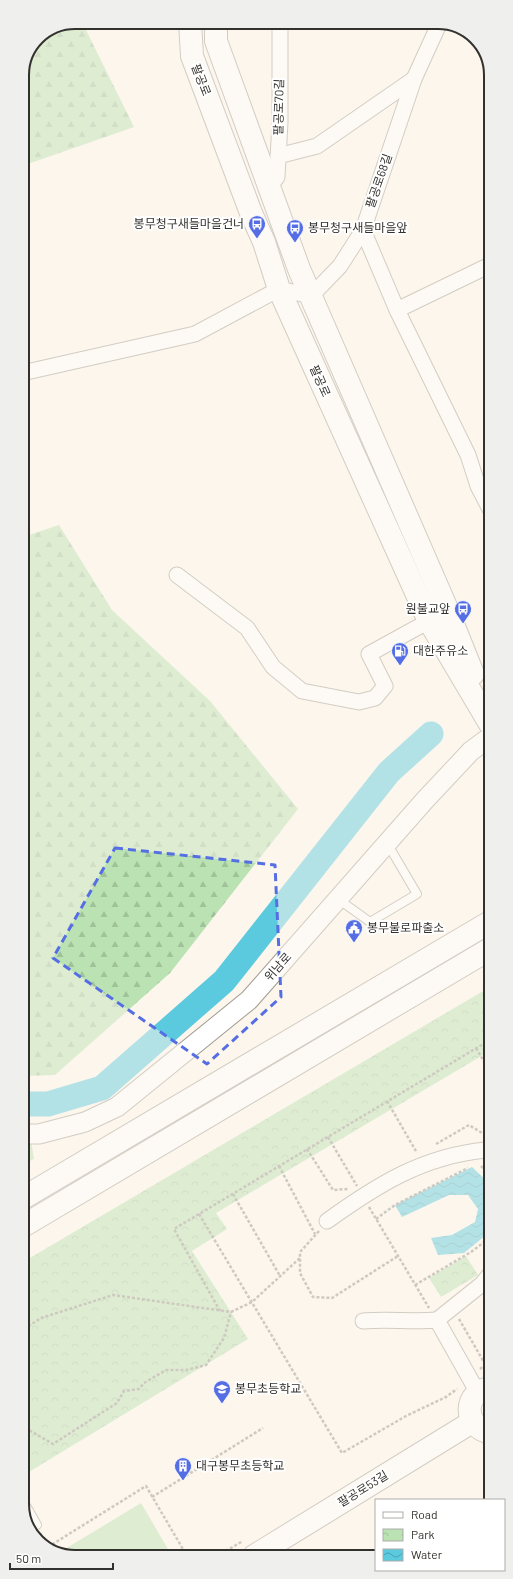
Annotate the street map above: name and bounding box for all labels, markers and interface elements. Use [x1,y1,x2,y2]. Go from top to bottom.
street label: 팔공로 [189,62,214,98]
street label: 팔공로70길 [271,79,285,135]
street label: 팔공로68길 [362,152,394,210]
bus stop icon: 봉무청구새들마을건너 [247,214,267,239]
place label: 봉무청구새들마을건너 [134,216,244,230]
bus stop icon: 봉무청구새들마을앞 [285,218,305,243]
place label: 봉무청구새들마을앞 [308,220,407,234]
street label: 팔공로 [308,363,334,399]
bus stop icon: 원불교앞 [453,599,473,624]
place label: 원불교앞 [406,601,450,615]
fuel station icon: 대한주유소 [390,641,410,666]
place label: 대한주유소 [413,643,468,657]
public building icon: 봉무불로파출소 [344,918,364,943]
place label: 봉무불로파출소 [367,920,444,934]
street label: 위남로 [261,949,294,983]
school or university icon: 봉무초등학교 [212,1379,232,1404]
place label: 봉무초등학교 [235,1381,301,1395]
building icon: 대구봉무초등학교 [173,1456,193,1481]
place label: 대구봉무초등학교 [196,1458,284,1472]
street label: 팔공로53길 [335,1467,390,1509]
legend [375,1499,505,1571]
text: Road [411,1507,438,1521]
text: Park [411,1527,435,1541]
scale bar [10,1545,113,1571]
text: Water [411,1547,443,1561]
text: 50 m [16,1551,41,1565]

